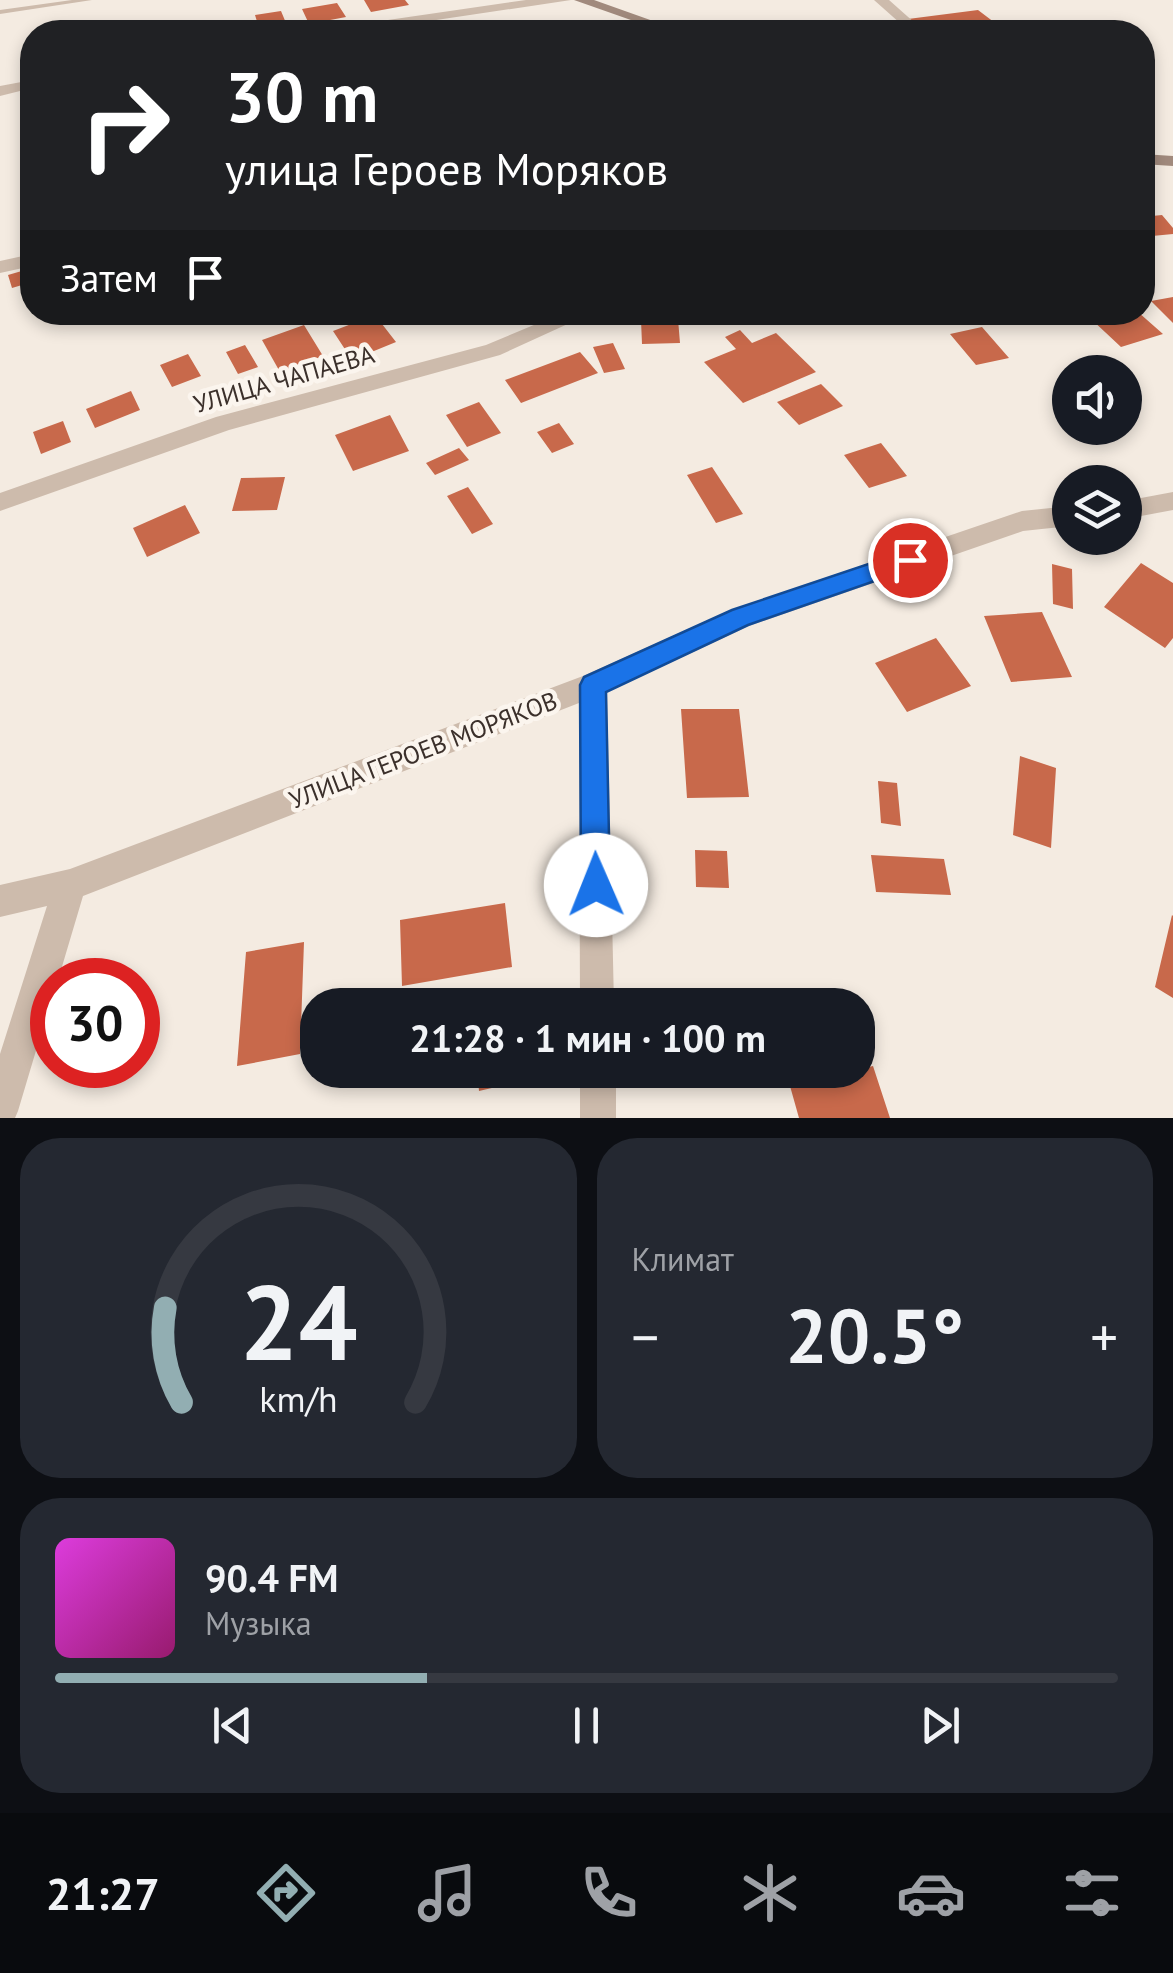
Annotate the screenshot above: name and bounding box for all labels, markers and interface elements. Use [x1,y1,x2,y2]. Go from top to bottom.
text: 30 m [225,51,378,141]
icon: right [60,60,190,190]
text: улица Героев Моряков [225,139,668,197]
icon: arrive [178,250,233,305]
text: Затем [60,253,158,302]
street label: УЛИЦА ЧАПАЕВА [190,338,378,420]
map controls [1052,355,1142,555]
button: sound [1052,355,1142,445]
button: layers [1052,465,1142,555]
pin [868,518,953,603]
icon: arrive [883,533,938,588]
street label: УЛИЦА ГЕРОЕВ МОРЯКОВ [284,684,562,816]
position arrow [544,833,648,937]
speed limit sign: 30 [30,958,160,1088]
text: 21:28 · 1 мин · 100 m [409,1013,766,1062]
text: Климат [632,1238,734,1280]
text: 24 [239,1254,357,1389]
text: 20.5° [785,1287,964,1384]
text: − [632,1301,659,1372]
text: + [1090,1301,1118,1372]
text: km/h [259,1376,337,1422]
text: 90.4 FM [205,1553,338,1602]
text: Музыка [205,1602,312,1644]
icon: previous [205,1698,260,1753]
icon: pause [559,1698,614,1753]
icon: next [913,1698,968,1753]
icon: directions [251,1858,321,1928]
icon: music [412,1858,482,1928]
icon: phone [574,1858,644,1928]
icon: climate [735,1858,805,1928]
icon: car [896,1858,966,1928]
icon: filters [1057,1858,1127,1928]
text: 21:27 [46,1864,160,1922]

